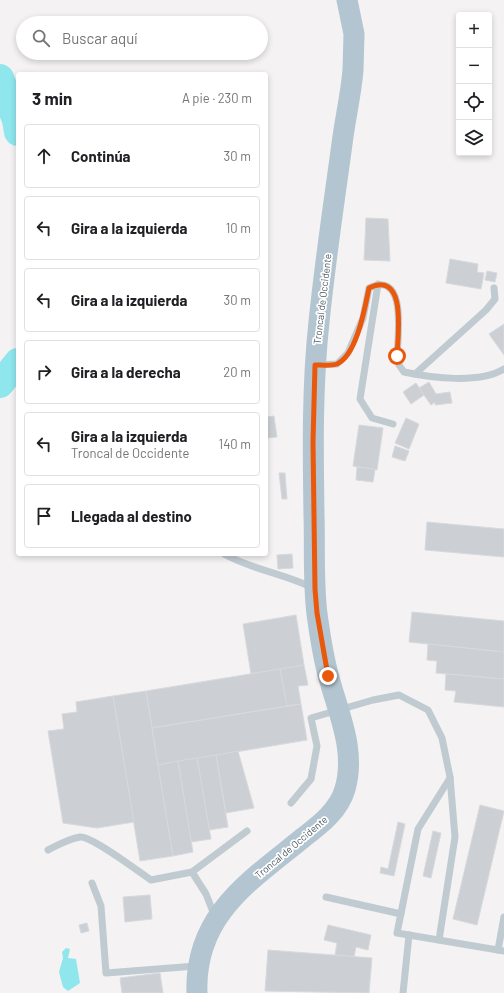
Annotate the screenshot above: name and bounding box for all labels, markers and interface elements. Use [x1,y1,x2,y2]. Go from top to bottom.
map controls [456,12,492,156]
button: + [456,12,492,48]
search box [16,16,268,60]
icon: search [30,27,52,49]
text: Buscar aquí [62,29,138,47]
button: − [456,48,492,84]
button: locate [456,84,492,120]
text: 3 min [32,88,72,108]
text: A pie · 230 m [182,90,252,106]
button: layers [456,120,492,156]
icon: ahead [33,145,55,167]
text: Continúa [71,147,131,165]
text: 30 m [224,148,251,164]
icon: left [33,217,55,239]
text: Gira a la izquierda [71,219,187,237]
text: 10 m [226,220,251,236]
street label: Troncal de Occidente [310,253,334,345]
icon: left [33,289,55,311]
text: Gira a la izquierda [71,291,187,309]
text: 30 m [224,292,251,308]
route start [388,347,406,365]
icon: right [33,361,55,383]
text: Gira a la derecha [71,363,181,381]
text: 20 m [223,364,251,380]
text: Gira a la izquierda [71,427,187,445]
icon: left [33,433,55,455]
text: 140 m [219,436,251,452]
text: Troncal de Occidente [71,445,189,461]
icon: arrive [33,505,55,527]
text: Llegada al destino [71,507,192,525]
route end [319,667,337,685]
street label: Troncal de Occidente [252,813,330,881]

